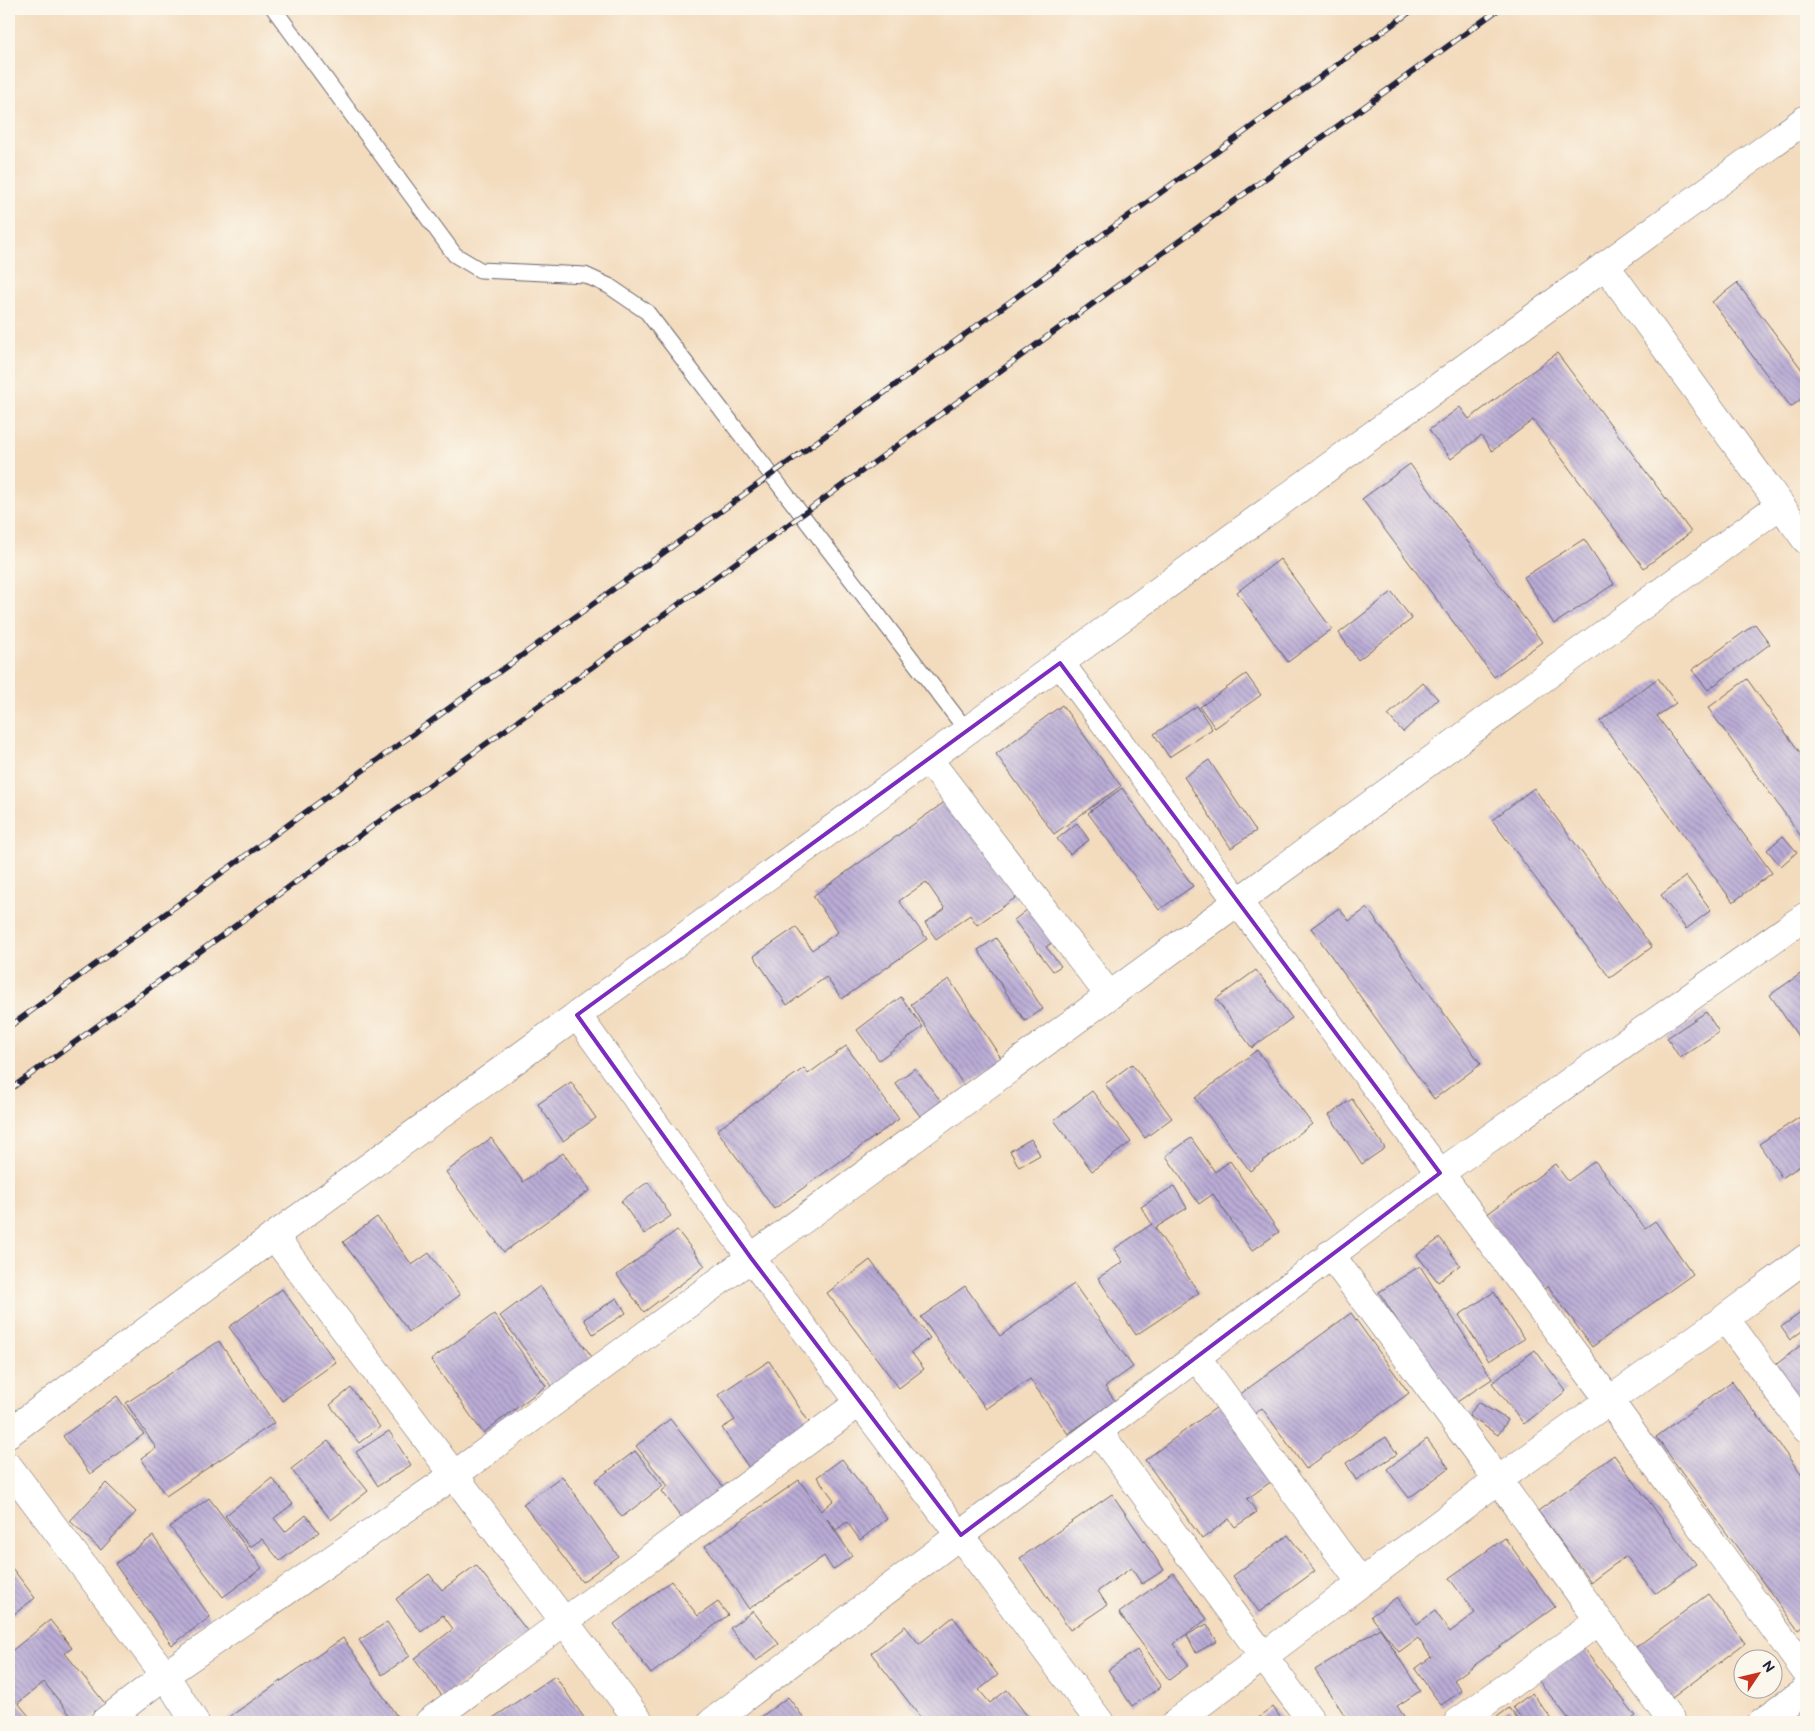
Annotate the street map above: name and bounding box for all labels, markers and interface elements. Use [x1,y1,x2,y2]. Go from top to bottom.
north arrow [1732,1648,1782,1698]
text: N [1758,1658,1778,1676]

